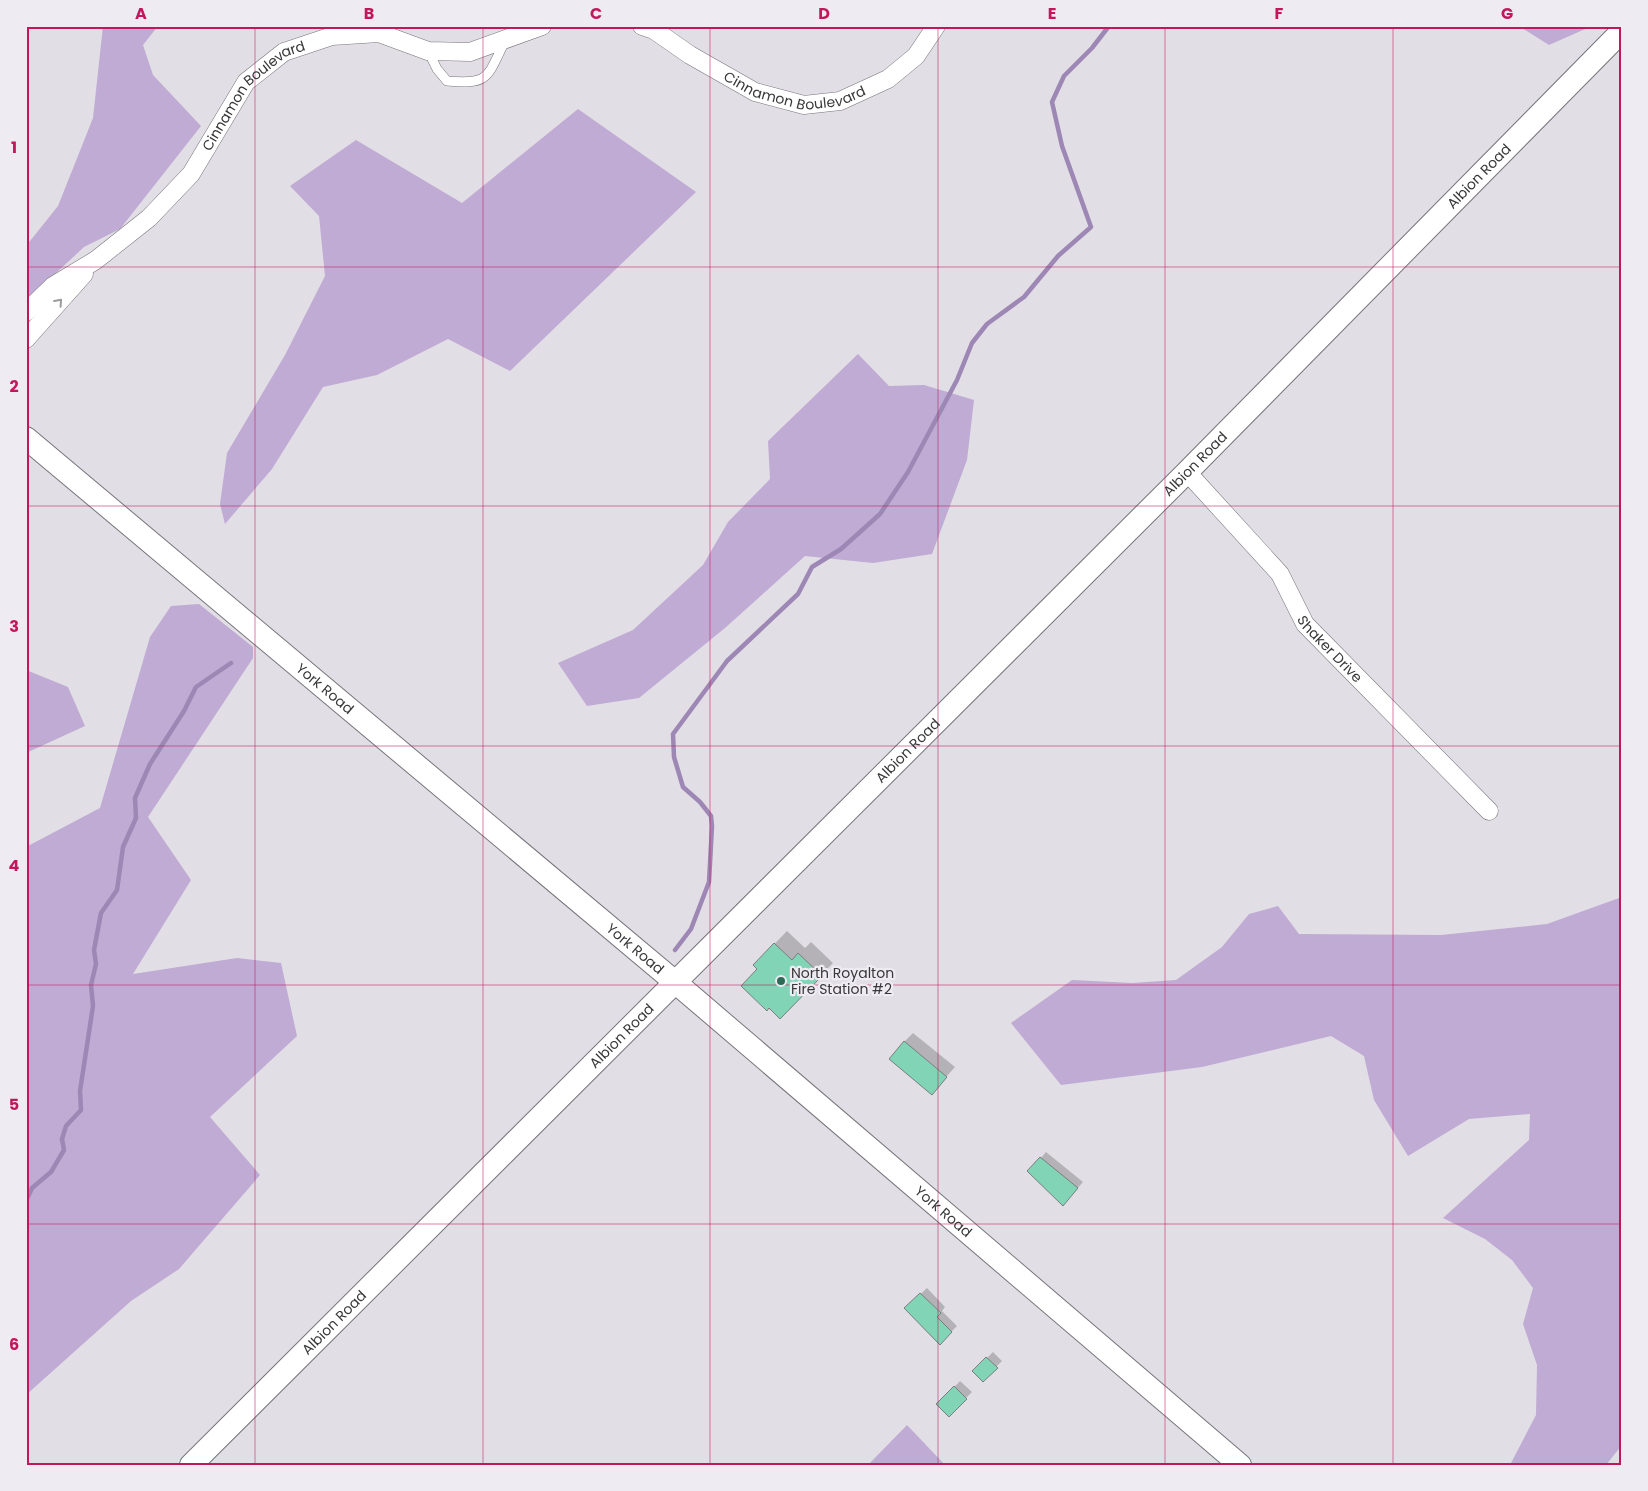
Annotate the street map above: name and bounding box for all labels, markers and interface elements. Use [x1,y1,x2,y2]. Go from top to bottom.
text: A [135,2,147,25]
text: B [364,2,374,25]
text: C [590,2,602,25]
text: D [818,2,830,25]
text: E [1048,2,1056,25]
text: F [1275,2,1284,25]
text: G [1501,2,1513,25]
street label: Cinnamon Boulevard [197,36,308,155]
street label: Cinnamon Boulevard [720,66,869,115]
text: 1 [11,136,17,159]
street label: Albion Road [1442,139,1515,213]
one-way arrow [53,299,62,308]
text: 2 [9,375,19,398]
street label: Albion Road [1158,427,1232,501]
street label: Shaker Drive [1292,612,1367,687]
text: 3 [9,615,19,638]
street label: York Road [292,658,358,719]
street label: Albion Road [871,714,944,787]
text: 4 [9,854,20,877]
street label: York Road [602,919,668,979]
place label: North Royalton Fire Station #2 [791,963,894,999]
marker: North Royalton Fire Station #2 [775,975,787,987]
street label: Albion Road [585,999,658,1072]
text: 5 [9,1093,19,1116]
street label: York Road [910,1181,976,1242]
street label: Albion Road [297,1286,371,1359]
text: 6 [9,1333,19,1356]

